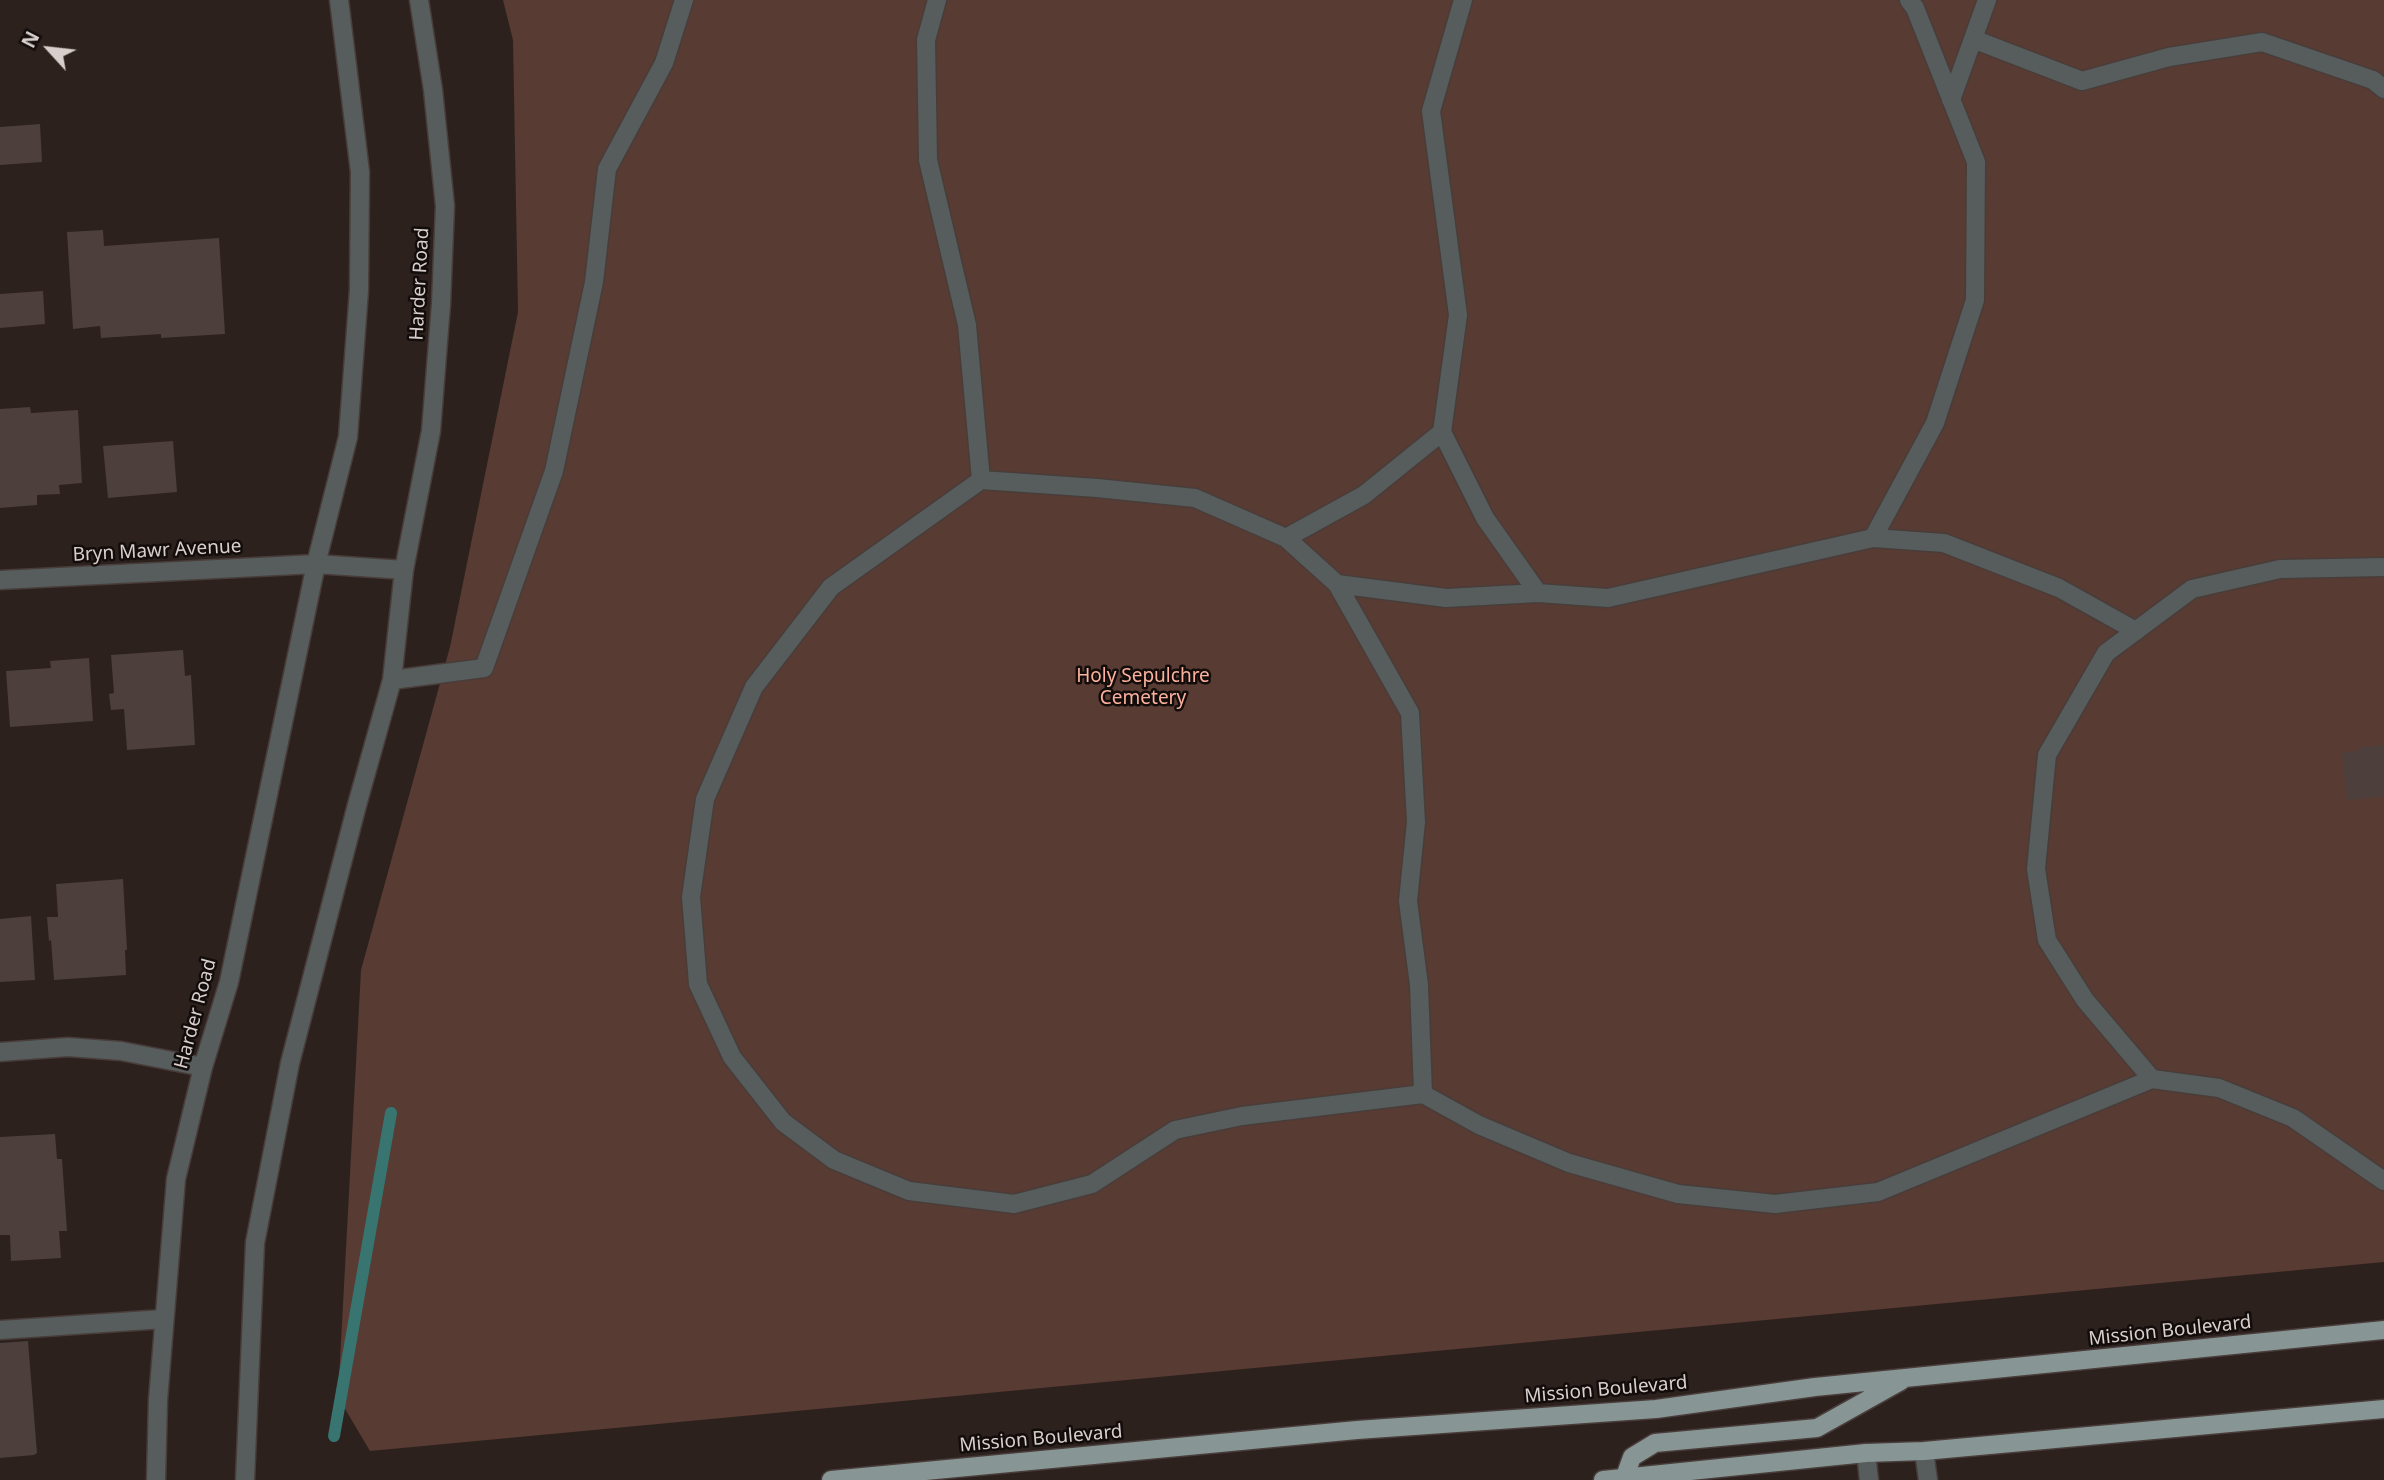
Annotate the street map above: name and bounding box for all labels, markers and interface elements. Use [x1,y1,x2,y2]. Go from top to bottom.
north arrow [14,14,84,84]
text: N [15,27,45,52]
street label: Harder Road [406,227,434,341]
street label: Bryn Mawr Avenue [72,535,242,567]
park label: Holy Sepulchre Cemetery [1076,666,1210,710]
street label: Harder Road [170,956,222,1072]
street label: Mission Boulevard [2087,1311,2253,1351]
street label: Mission Boulevard [1523,1372,1689,1408]
street label: Mission Boulevard [958,1421,1124,1457]

